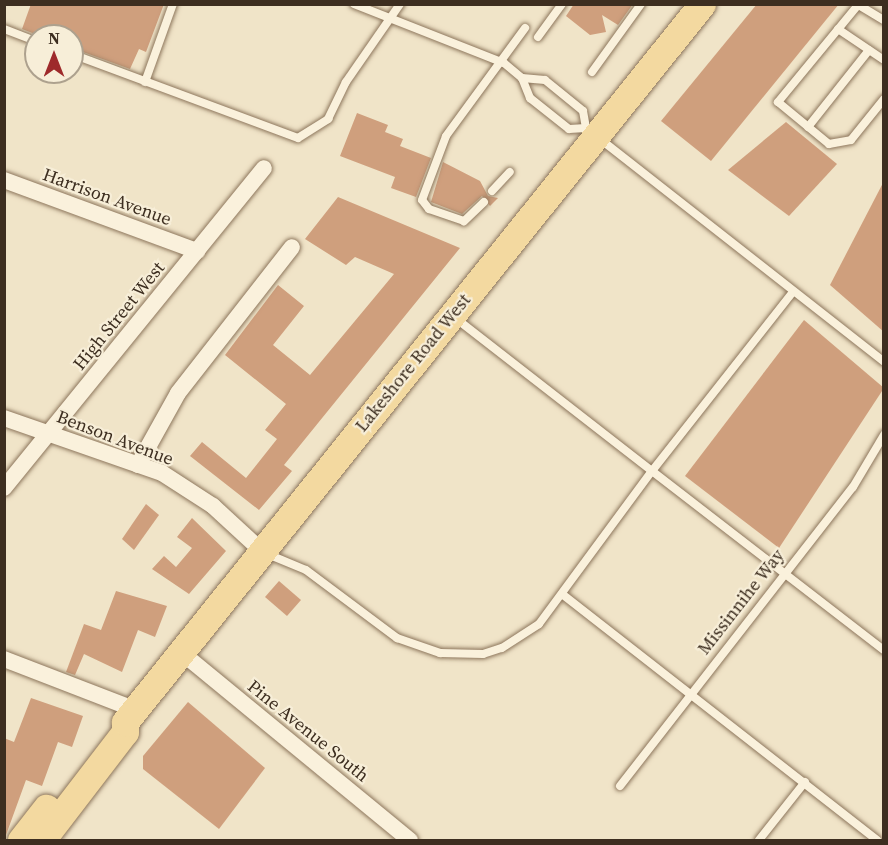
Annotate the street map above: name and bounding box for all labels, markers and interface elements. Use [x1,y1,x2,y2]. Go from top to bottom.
north arrow [24,24,84,84]
text: N [48,27,60,49]
street label: Harrison Avenue [40,164,174,230]
street label: High Street West [69,257,169,375]
street label: Lakeshore Road West [351,290,475,436]
street label: Benson Avenue [54,406,176,470]
street label: Missinnihe Way [693,545,789,659]
street label: Pine Avenue South [243,675,373,787]

